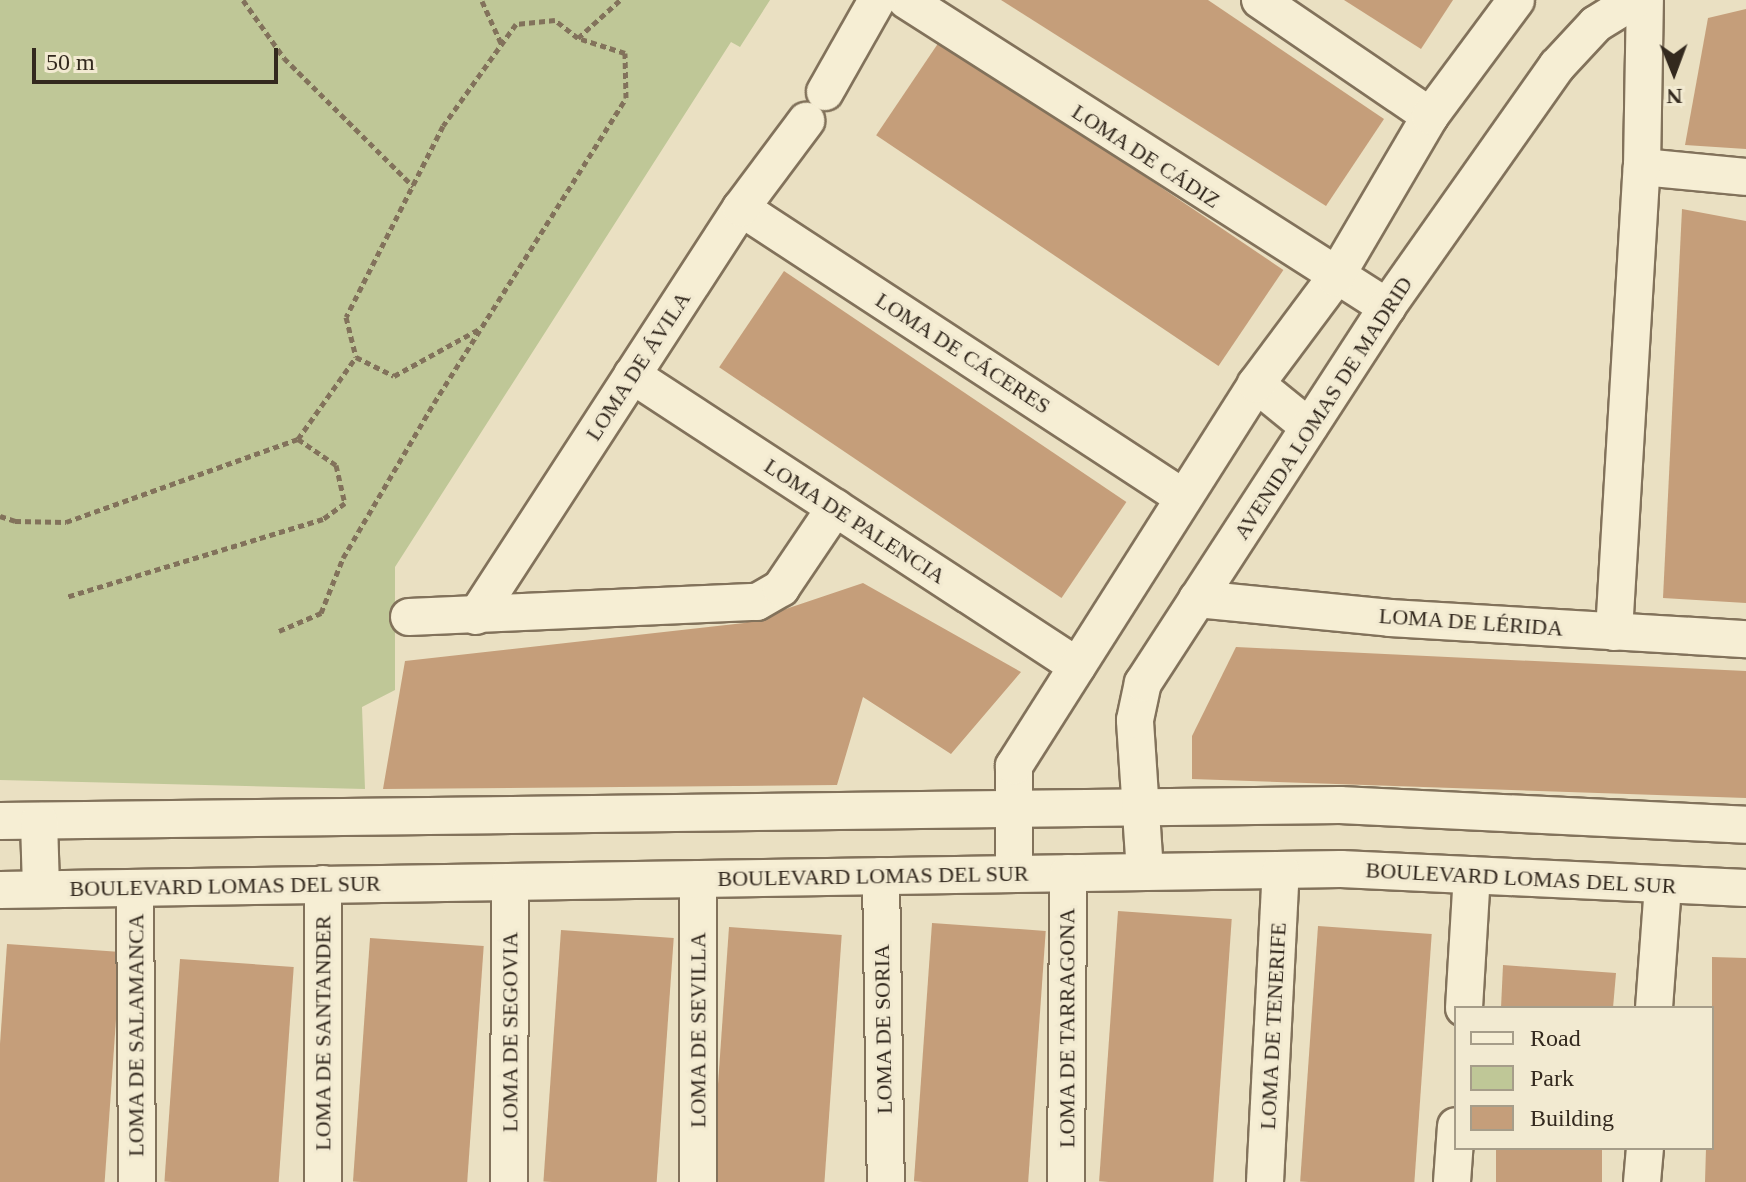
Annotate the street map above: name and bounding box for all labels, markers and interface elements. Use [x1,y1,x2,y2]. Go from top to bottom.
scale bar [36,32,282,82]
north arrow [1634,32,1714,112]
text: 50 m [46,49,95,75]
text: N [1666,84,1683,109]
street label: LOMA DE CÁDIZ [1067,98,1225,214]
street label: AVENIDA LOMAS DE MADRID [1228,271,1418,545]
street label: LOMA DE ÁVILA [580,286,696,446]
street label: LOMA DE CÁCERES [870,286,1056,420]
street label: LOMA DE PALENCIA [759,452,951,590]
street label: LOMA DE LÉRIDA [1377,602,1565,642]
street label: BOULEVARD LOMAS DEL SUR [1365,857,1677,899]
street label: BOULEVARD LOMAS DEL SUR [717,860,1029,892]
street label: BOULEVARD LOMAS DEL SUR [69,870,381,902]
street label: LOMA DE TARRAGONA [1054,907,1080,1149]
street label: LOMA DE SALAMANCA [123,913,149,1157]
street label: LOMA DE SANTANDER [310,915,336,1151]
street label: LOMA DE TENERIFE [1254,921,1292,1131]
street label: LOMA DE SEGOVIA [497,931,523,1133]
street label: LOMA DE SEVILLA [685,932,711,1128]
street label: LOMA DE SORIA [868,943,898,1115]
legend [1454,1006,1714,1150]
text: Road [1530,1025,1581,1051]
text: Park [1530,1065,1574,1091]
text: Building [1530,1105,1614,1131]

